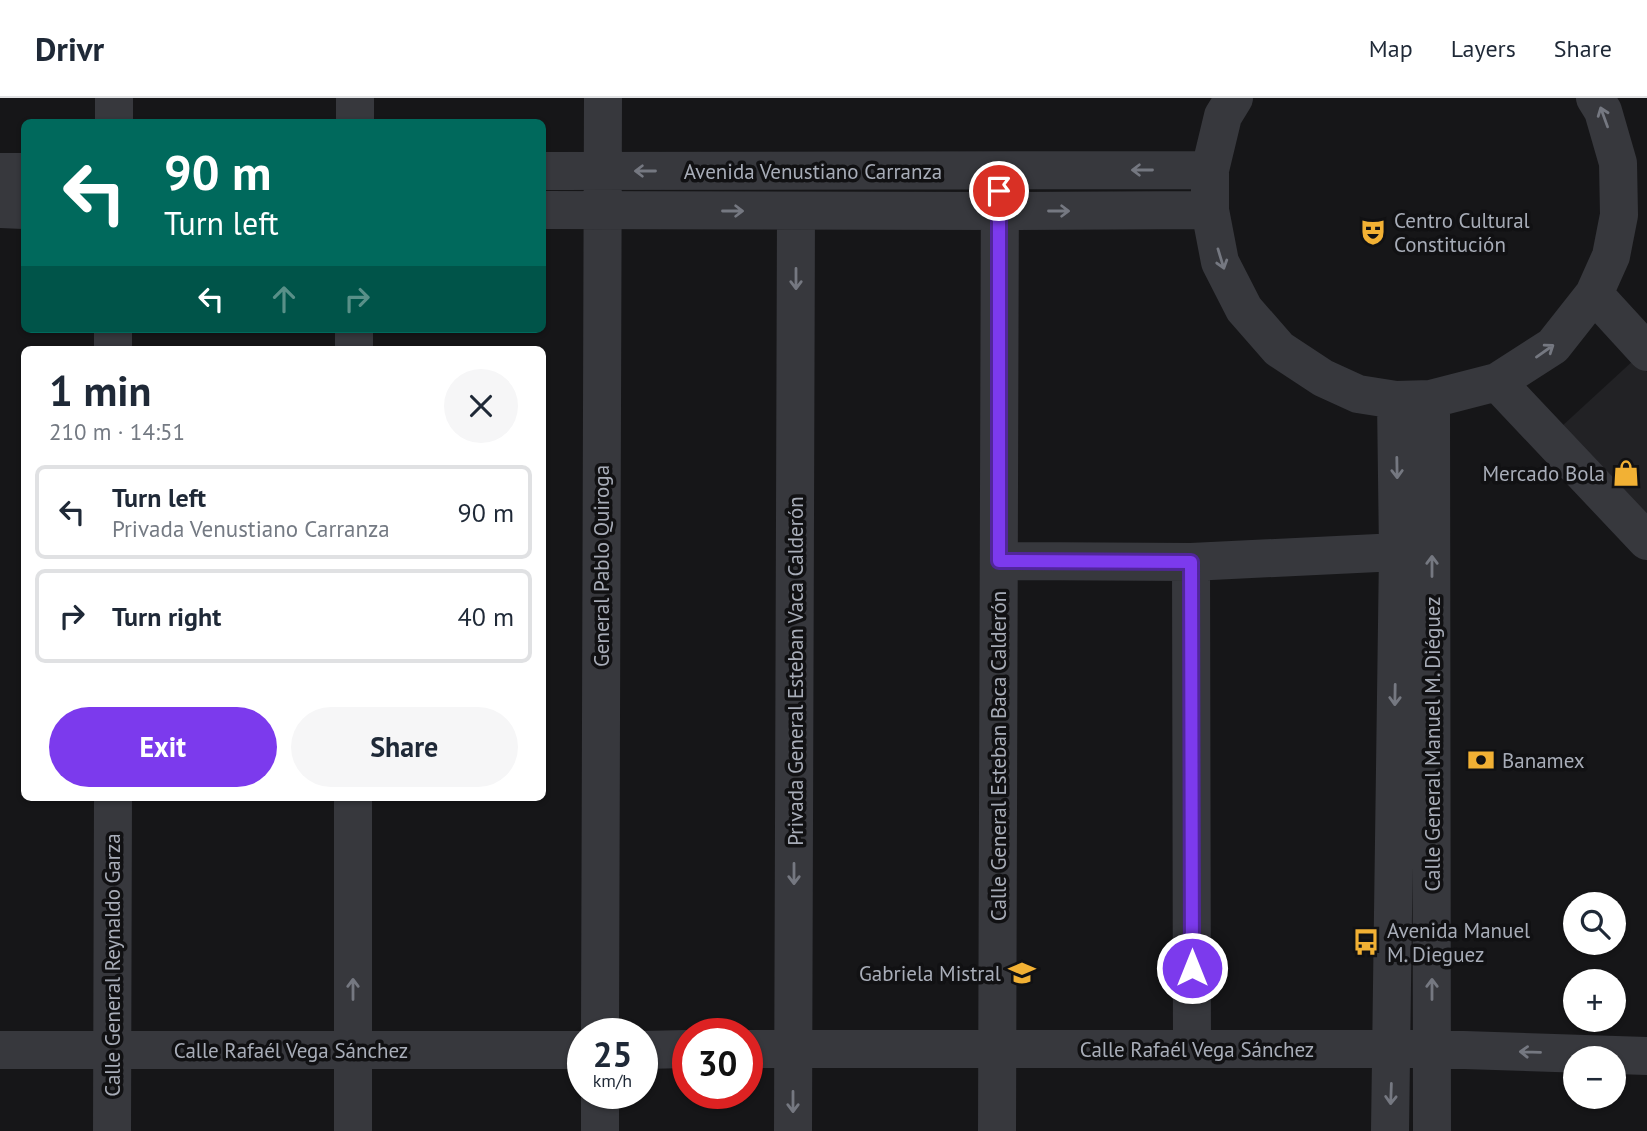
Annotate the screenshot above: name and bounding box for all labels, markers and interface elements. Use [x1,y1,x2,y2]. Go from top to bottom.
text: Drivr [35,27,104,70]
text: Map [1369,33,1413,64]
text: Layers [1451,33,1516,64]
text: Share [1554,33,1612,64]
one-way arrow [1597,107,1609,129]
text: 90 m [164,140,271,204]
icon: left [49,147,140,238]
street label: Avenida Venustiano Carranza [684,158,942,185]
pin [969,161,1029,221]
one-way arrow [1131,163,1154,177]
one-way arrow [634,164,657,178]
icon: arrive [980,172,1018,210]
text: Turn left [164,202,279,244]
one-way arrow [721,204,744,218]
one-way arrow [1047,204,1070,218]
place label: Centro Cultural Constitución [1394,207,1530,258]
theatre icon: Centro Cultural Constitución [1358,217,1388,247]
one-way arrow [1215,247,1228,269]
one-way arrow [789,267,803,290]
icon: left [192,280,230,318]
icon: ahead [265,280,303,318]
icon: right [338,280,376,318]
one-way arrow [1535,344,1554,358]
text: 1 min [49,363,151,418]
button: close [444,369,518,443]
text: 210 m · 14:51 [49,417,185,446]
one-way arrow [1390,456,1404,479]
shop icon: Mercado Bola [1611,458,1641,488]
place label: Mercado Bola [1482,460,1605,487]
street label: General Pablo Quiroga [588,465,615,667]
text: Turn left [112,481,206,514]
icon: left [53,493,91,531]
text: 90 m [458,496,514,529]
street label: Privada General Esteban Vaca Calderón [782,496,809,846]
text: Privada Venustiano Carranza [112,514,390,543]
one-way arrow [1425,555,1439,578]
street label: Calle General Esteban Baca Calderón [985,591,1012,921]
street label: Calle General Manuel M. Diéguez [1419,596,1446,892]
icon: right [53,597,91,635]
text: Turn right [112,600,221,633]
text: 40 m [458,600,514,633]
one-way arrow [1388,684,1402,707]
button: Exit [49,707,277,787]
button: Share [291,707,518,787]
bank icon: Banamex [1466,745,1496,775]
place label: Banamex [1502,747,1585,774]
street label: Calle General Reynaldo Garza [99,833,126,1097]
one-way arrow [787,862,801,885]
map controls [1563,892,1626,1109]
button: search [1563,892,1626,955]
place label: Avenida Manuel M. Dieguez [1387,917,1530,968]
bus stop icon: Avenida Manuel M. Dieguez [1351,927,1381,957]
position arrow [1155,931,1229,1005]
school or university icon: Gabriela Mistral [1007,958,1037,988]
place label: Gabriela Mistral [859,960,1001,987]
button: + [1563,969,1626,1032]
one-way arrow [346,978,360,1001]
one-way arrow [1425,978,1439,1001]
speed limit sign: 30 [672,1018,763,1109]
text: 25 [593,1031,632,1077]
street label: Calle Rafaél Vega Sánchez [1080,1036,1314,1063]
street label: Calle Rafaél Vega Sánchez [174,1037,408,1064]
one-way arrow [1519,1045,1542,1059]
button: − [1563,1046,1626,1109]
text: km/h [593,1069,632,1092]
one-way arrow [1384,1083,1397,1106]
one-way arrow [786,1090,800,1113]

